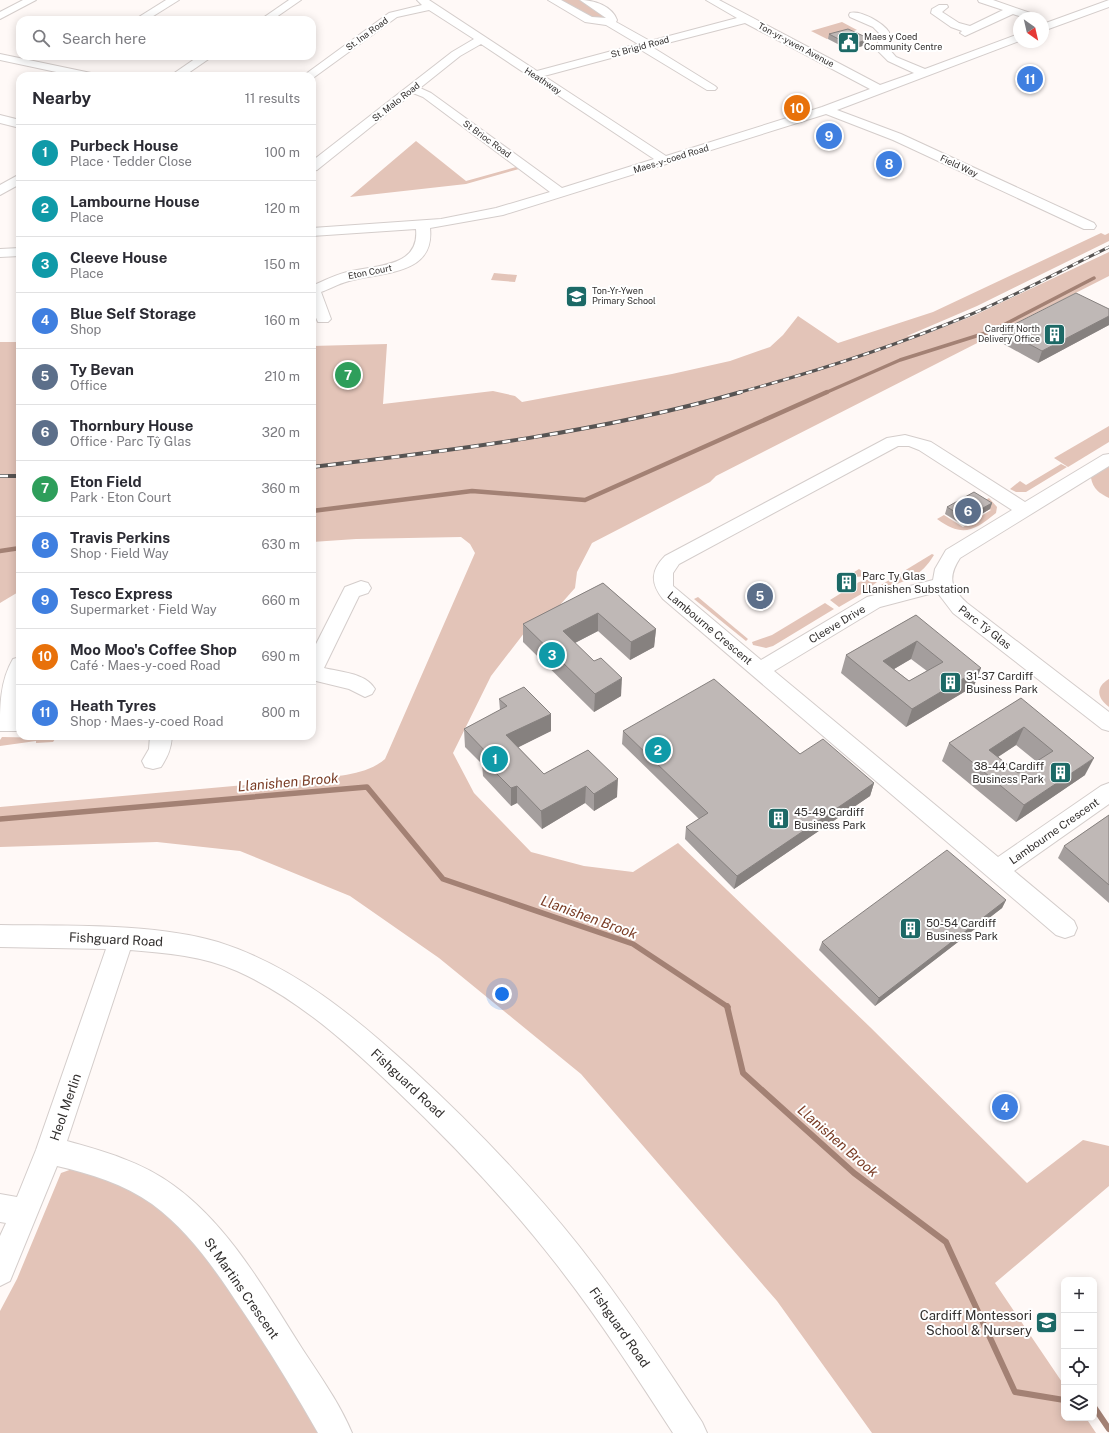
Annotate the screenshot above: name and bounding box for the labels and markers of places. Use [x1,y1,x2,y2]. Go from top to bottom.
public building icon: Maes y Coed Community Centre [836,29,862,55]
place label: Maes y Coed Community Centre [864,31,942,52]
pin: 11 [1017,64,1043,94]
pin: 10 [784,93,810,123]
pin: 9 [816,121,842,151]
pin: 8 [876,149,902,179]
school or university icon: Ton-Yr-Ywen Primary School [563,283,589,309]
place label: Ton-Yr-Ywen Primary School [592,285,656,306]
building icon: Cardiff North Delivery Office [1042,321,1068,347]
place label: Cardiff North Delivery Office [978,323,1040,344]
pin: 7 [335,360,361,390]
pin: 6 [955,496,981,526]
building icon: Parc Ty Glas Llanishen Substation [834,569,860,595]
place label: Parc Ty Glas Llanishen Substation [862,570,969,595]
pin: 5 [747,581,773,611]
pin: 3 [539,640,565,670]
building icon: 31-37 Cardiff Business Park [938,669,964,695]
place label: 31-37 Cardiff Business Park [966,670,1038,695]
pin: 2 [645,735,671,765]
pin: 1 [482,744,508,774]
building icon: 38-44 Cardiff Business Park [1047,759,1073,785]
place label: 38-44 Cardiff Business Park [972,760,1045,785]
building icon: 45-49 Cardiff Business Park [765,805,791,831]
place label: 45-49 Cardiff Business Park [794,806,866,831]
building icon: 50-54 Cardiff Business Park [898,916,924,942]
place label: 50-54 Cardiff Business Park [926,917,998,942]
pin: 4 [992,1092,1018,1122]
place label: Cardiff Montessori School & Nursery [920,1308,1032,1338]
school or university icon: Cardiff Montessori School & Nursery [1034,1309,1060,1335]

